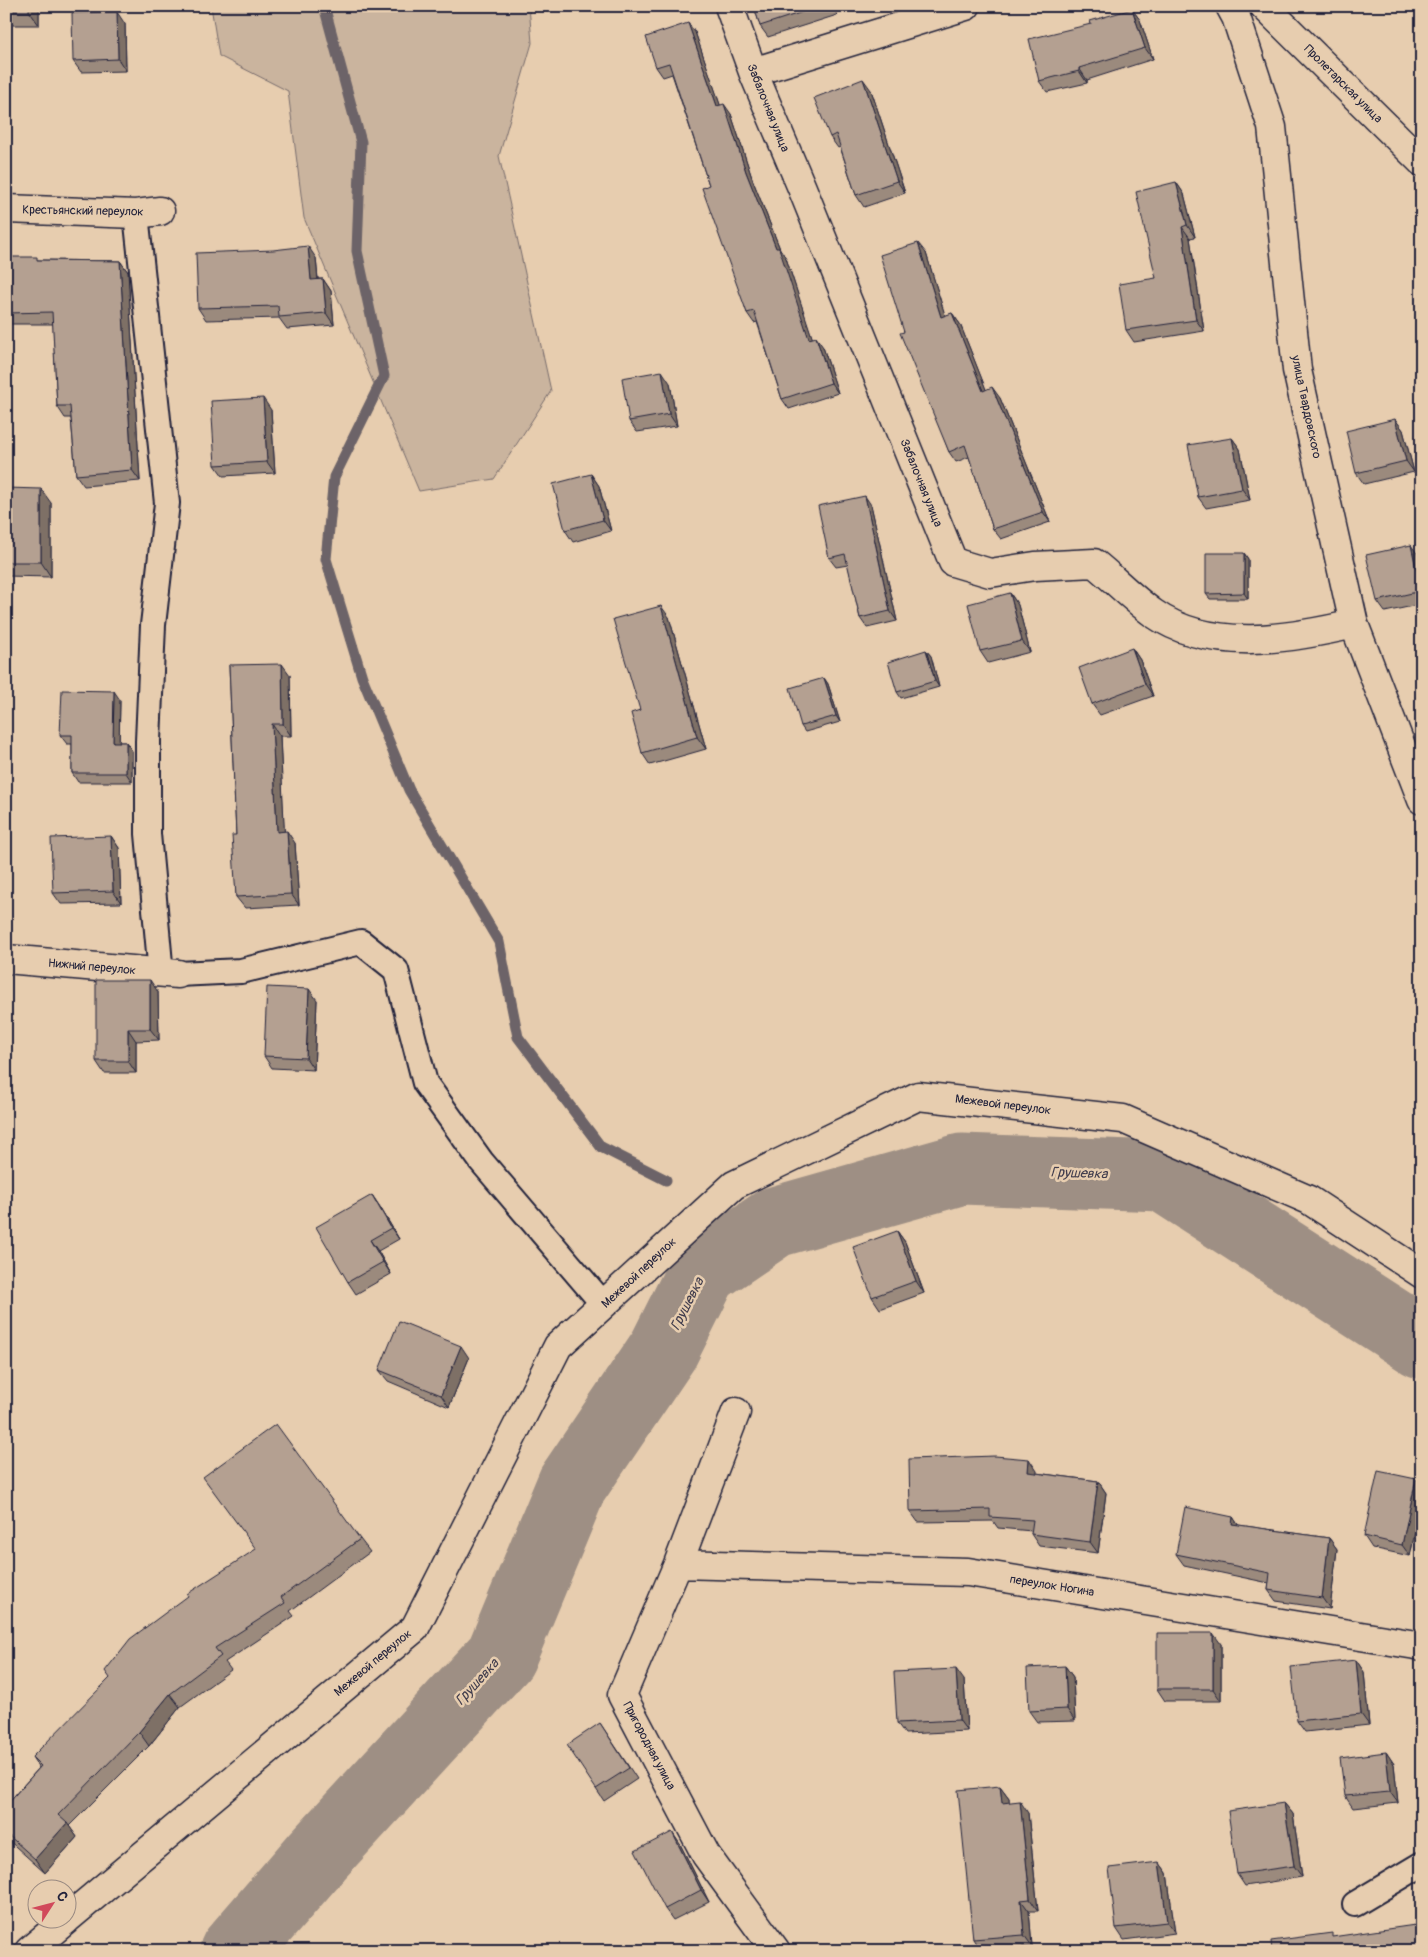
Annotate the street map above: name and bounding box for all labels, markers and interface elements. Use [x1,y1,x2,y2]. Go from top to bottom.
street label: Пролетарская улица [1301,42,1386,127]
street label: Забалочная улица [744,62,793,154]
street label: Крестьянский переулок [22,202,144,220]
street label: улица Твардовского [1288,353,1324,461]
street label: Забалочная улица [897,437,946,529]
street label: Нижний переулок [48,956,136,978]
street label: Межевой переулок [954,1092,1052,1118]
water label: Грушевка [1050,1164,1109,1183]
street label: Межевой переулок [599,1235,679,1311]
water label: Грушевка [667,1274,708,1333]
street label: переулок Ногина [1009,1572,1096,1600]
street label: Межевой переулок [331,1626,415,1700]
water label: Грушевка [452,1654,503,1709]
street label: Пригородная улица [619,1699,679,1793]
north arrow [28,1880,78,1930]
text: С [53,1888,72,1905]

